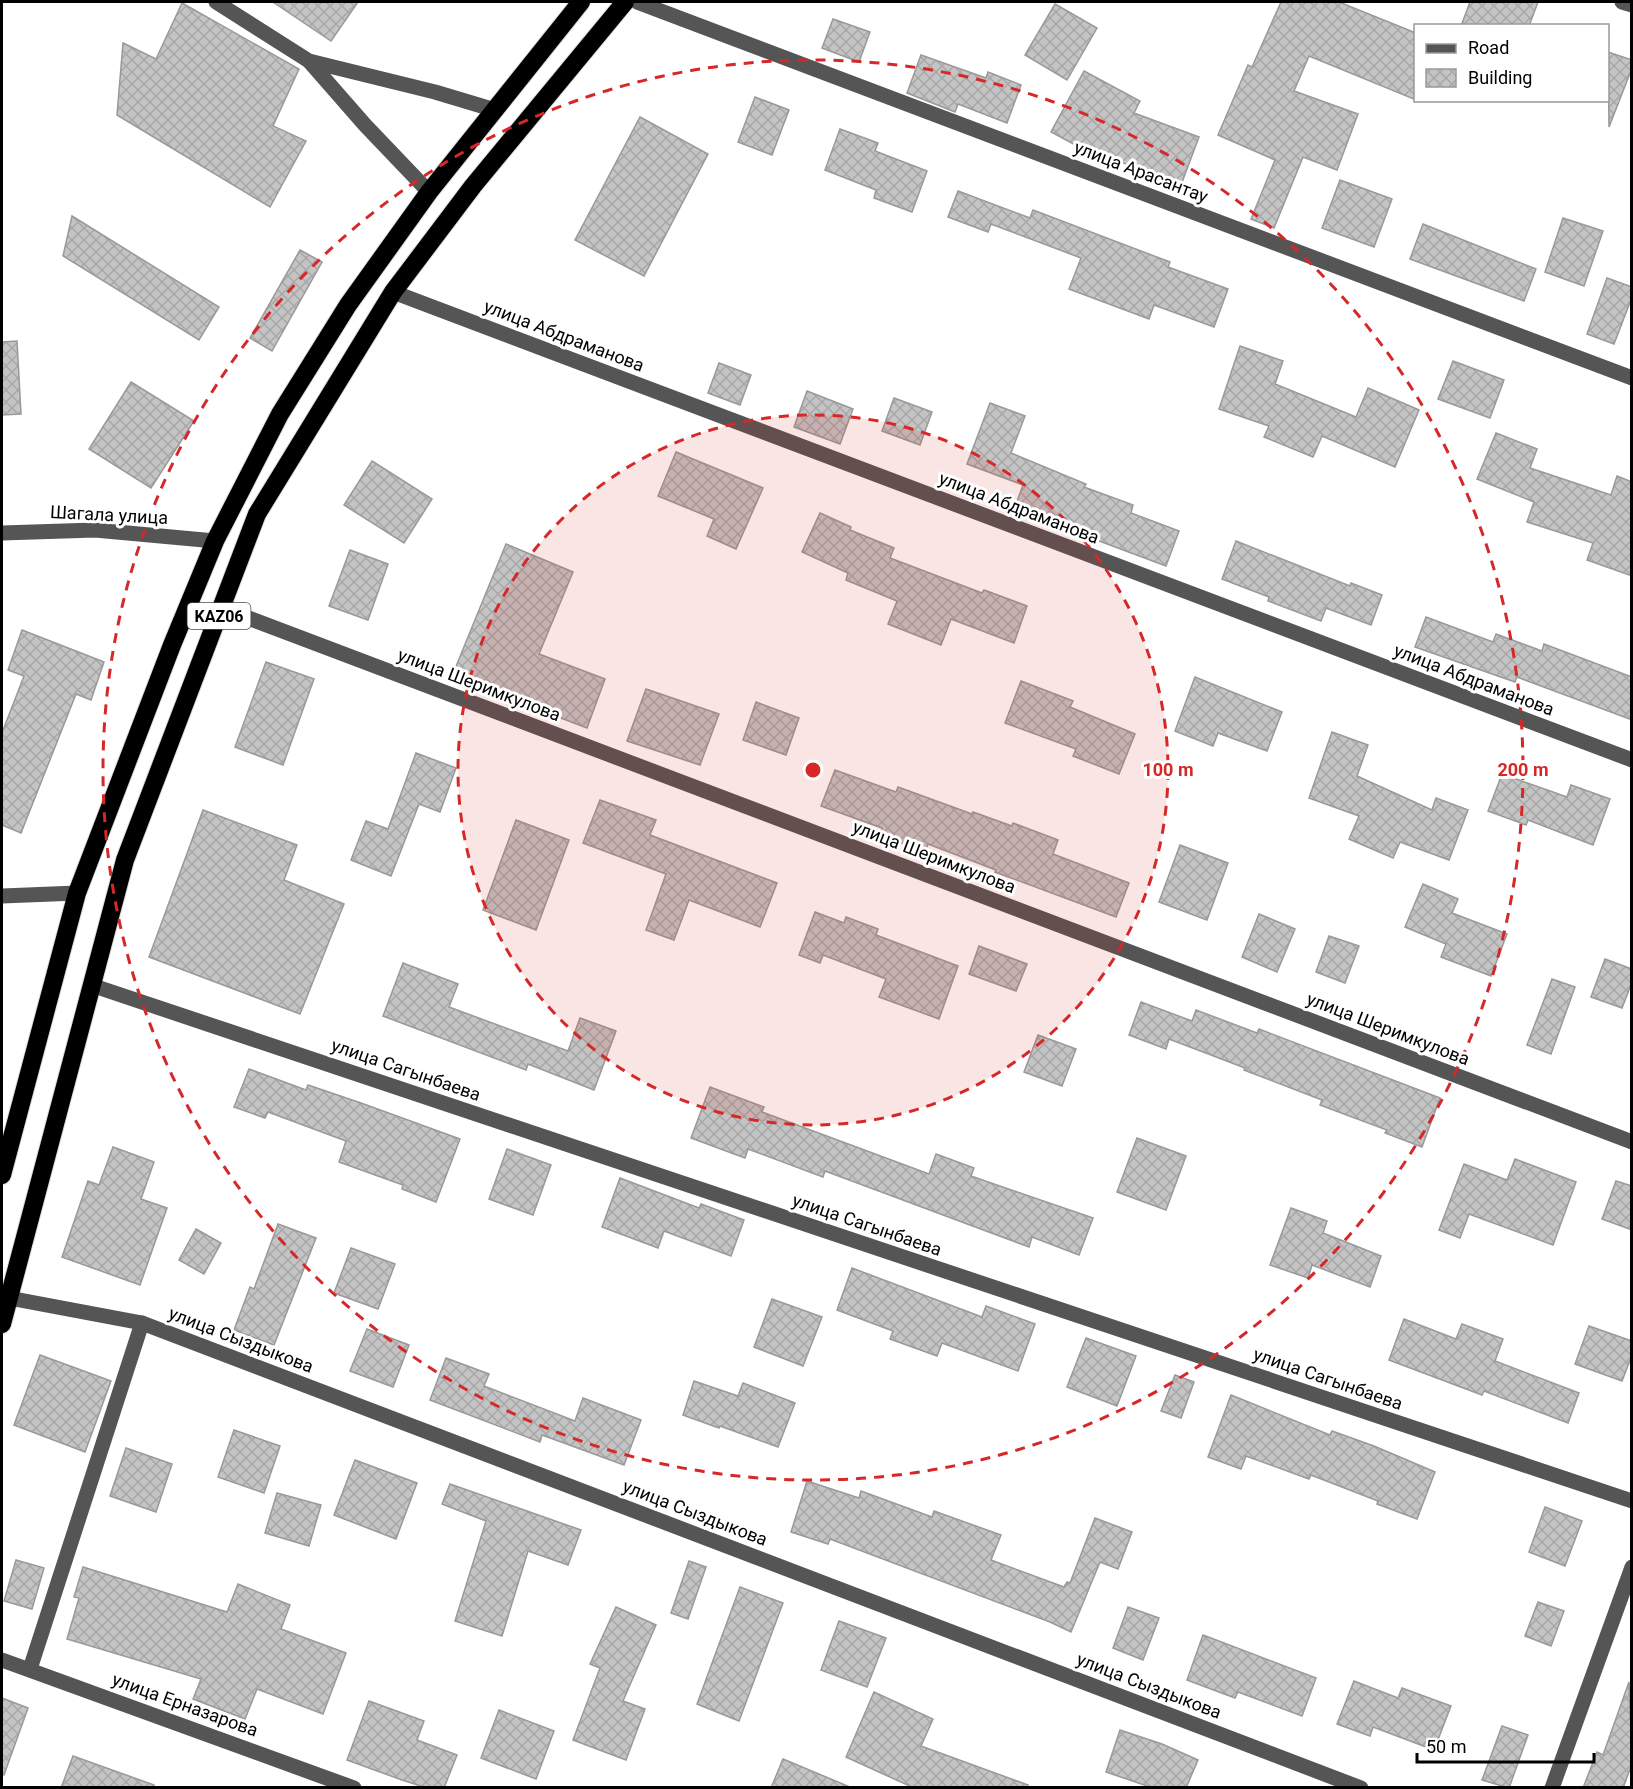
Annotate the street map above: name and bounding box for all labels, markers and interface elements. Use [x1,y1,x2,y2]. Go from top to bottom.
legend [1414,24,1609,102]
text: Road [1468,37,1509,58]
text: Building [1468,67,1532,88]
street label: улица Арасантау [1071,136,1212,207]
street label: улица Абдраманова [481,295,647,376]
street label: улица Абдраманова [936,467,1102,548]
street label: Шагала улица [49,501,169,528]
road number: KАZ06 [188,603,250,629]
street label: улица Абдраманова [1391,639,1557,720]
street label: улица Шеримкулова [395,644,564,725]
text: 100 m [1142,759,1194,780]
text: 200 m [1497,759,1549,780]
centre of rings [803,760,823,780]
street label: улица Шеримкулова [850,816,1019,897]
street label: улица Шеримкулова [1304,988,1473,1069]
street label: улица Сагынбаева [329,1034,484,1105]
street label: улица Сагынбаева [790,1189,945,1260]
street label: улица Сыздыкова [166,1302,317,1377]
street label: улица Сагынбаева [1251,1343,1406,1414]
street label: улица Сыздыкова [620,1475,771,1550]
street label: улица Сыздыкова [1074,1648,1225,1723]
street label: улица Ерназарова [109,1668,261,1741]
scale bar [1417,1726,1594,1764]
text: 50 m [1426,1736,1466,1757]

